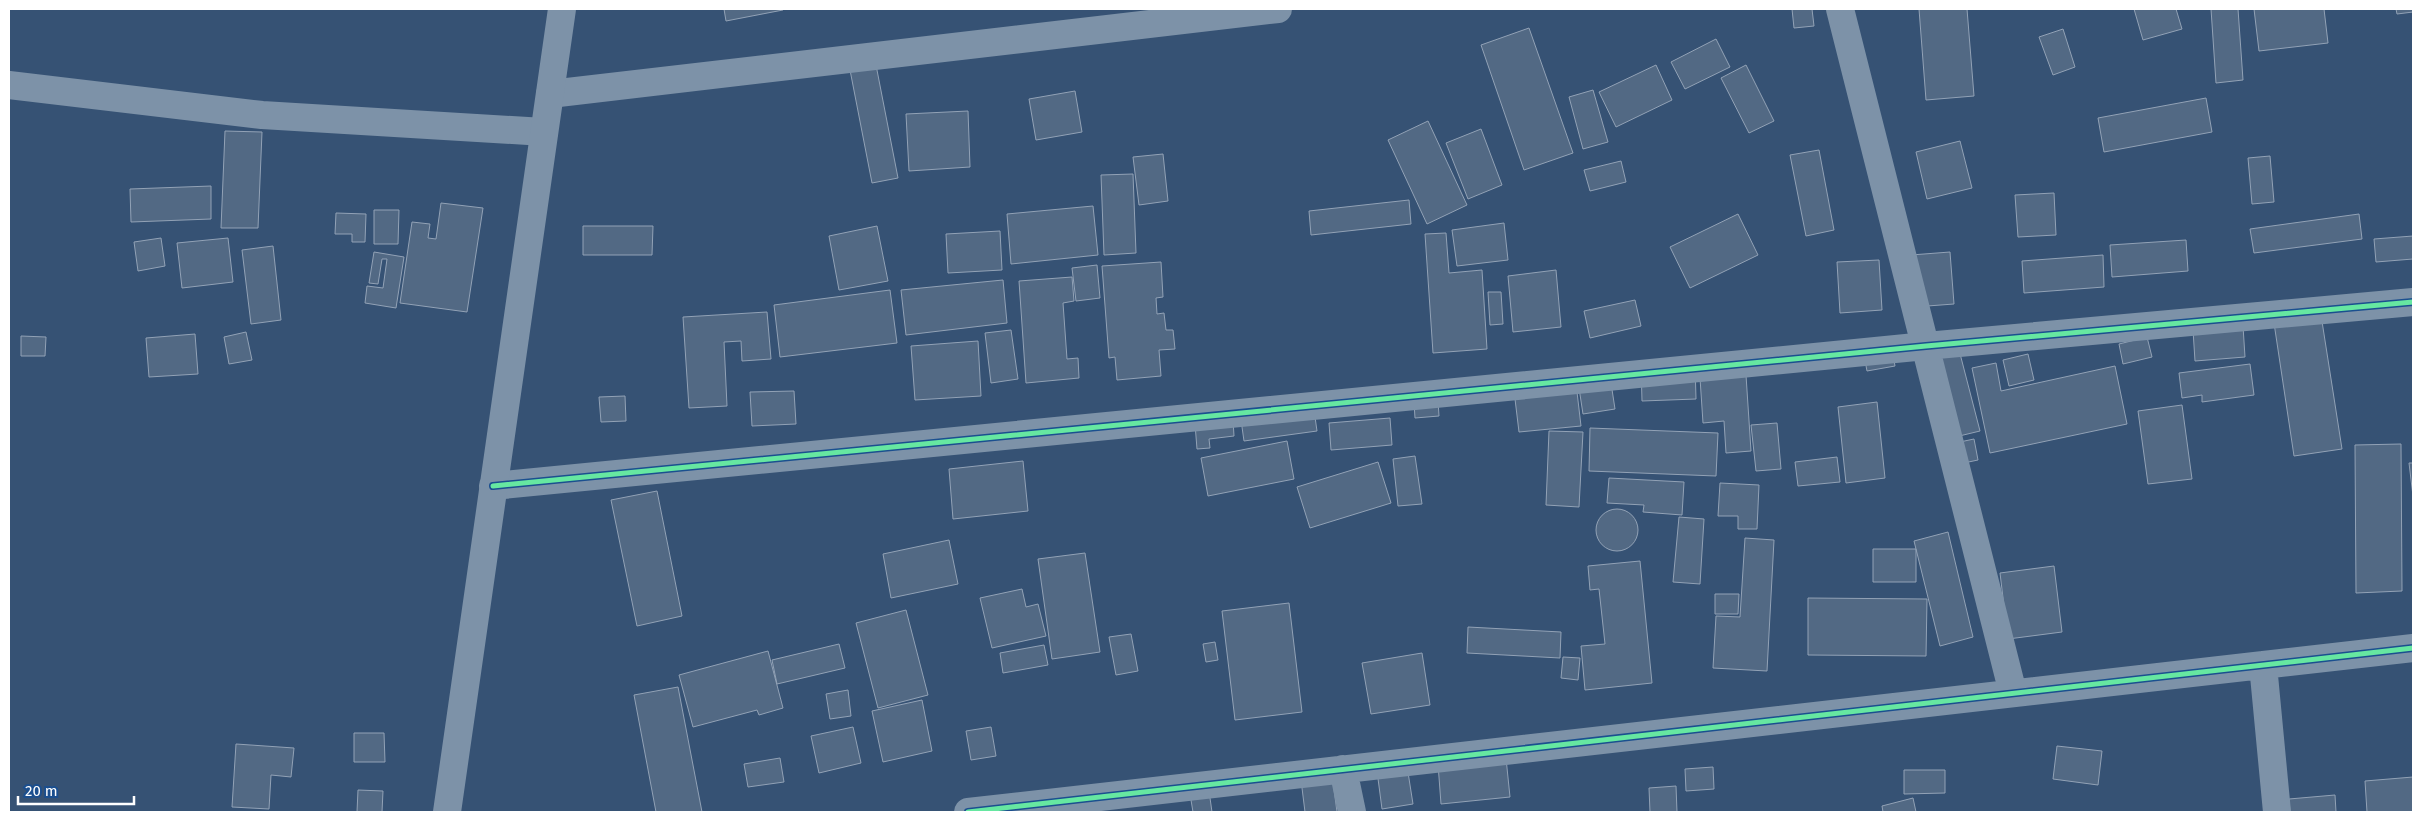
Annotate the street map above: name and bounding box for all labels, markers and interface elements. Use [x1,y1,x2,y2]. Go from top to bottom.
scale bar [18,774,134,806]
text: 20 m [25,782,58,800]

